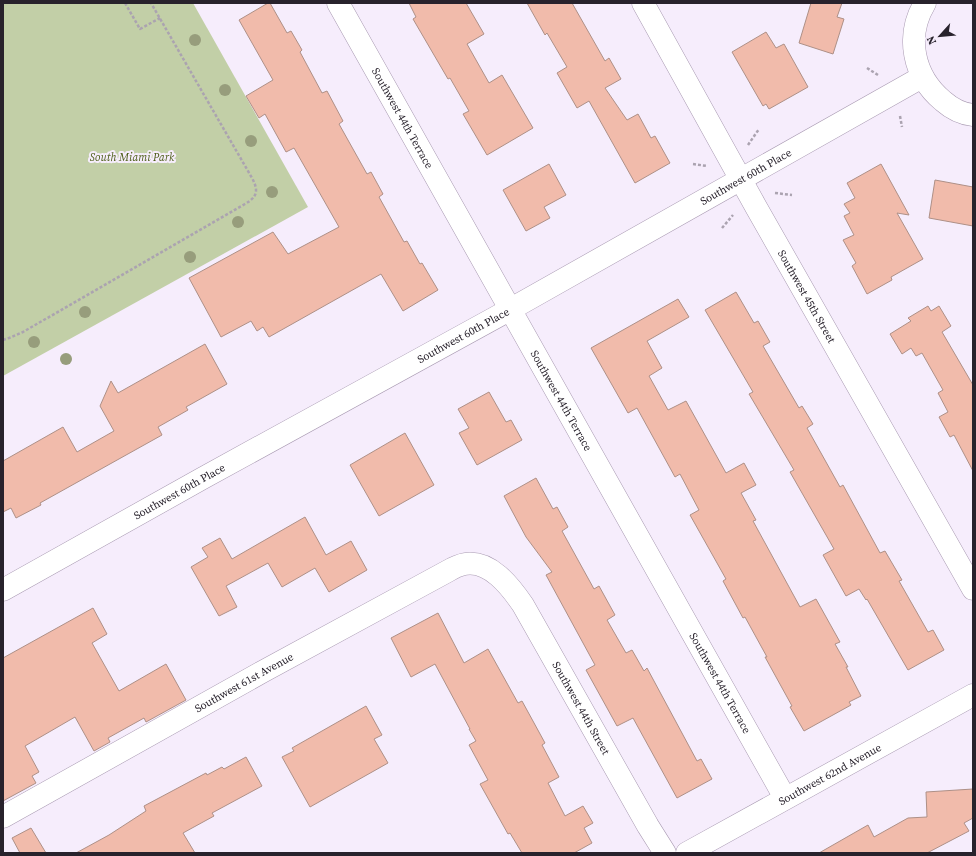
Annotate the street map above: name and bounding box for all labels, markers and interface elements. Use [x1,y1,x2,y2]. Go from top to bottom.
north arrow [920,16,960,56]
text: N [923,33,940,47]
street label: Southwest 44th Terrace [368,65,437,172]
street label: Southwest 60th Place [698,145,795,209]
park label: South Miami Park [90,150,175,165]
street label: Southwest 45th Street [774,247,839,346]
street label: Southwest 60th Place [415,304,512,367]
street label: Southwest 44th Terrace [527,348,596,454]
street label: Southwest 60th Place [131,460,228,523]
street label: Southwest 44th Terrace [686,630,754,737]
street label: Southwest 61st Avenue [192,649,297,716]
street label: Southwest 44th Street [548,659,613,758]
street label: Southwest 62nd Avenue [776,740,884,809]

